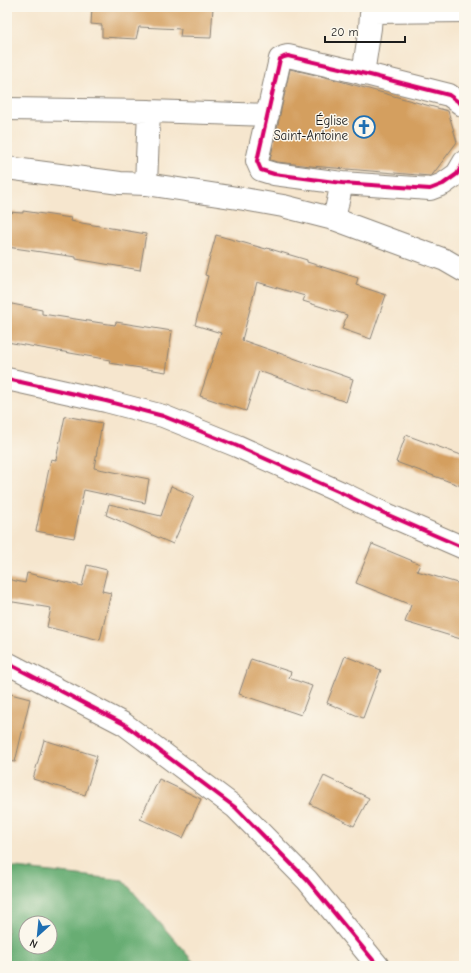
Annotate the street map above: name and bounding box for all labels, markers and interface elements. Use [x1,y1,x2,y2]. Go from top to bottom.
scale bar [325,18,405,44]
text: 20 m [331,25,359,39]
place label: Église Saint-Antoine [273,112,348,143]
church icon: Église Saint-Antoine [351,114,377,140]
north arrow [18,915,58,955]
text: N [28,936,40,951]

